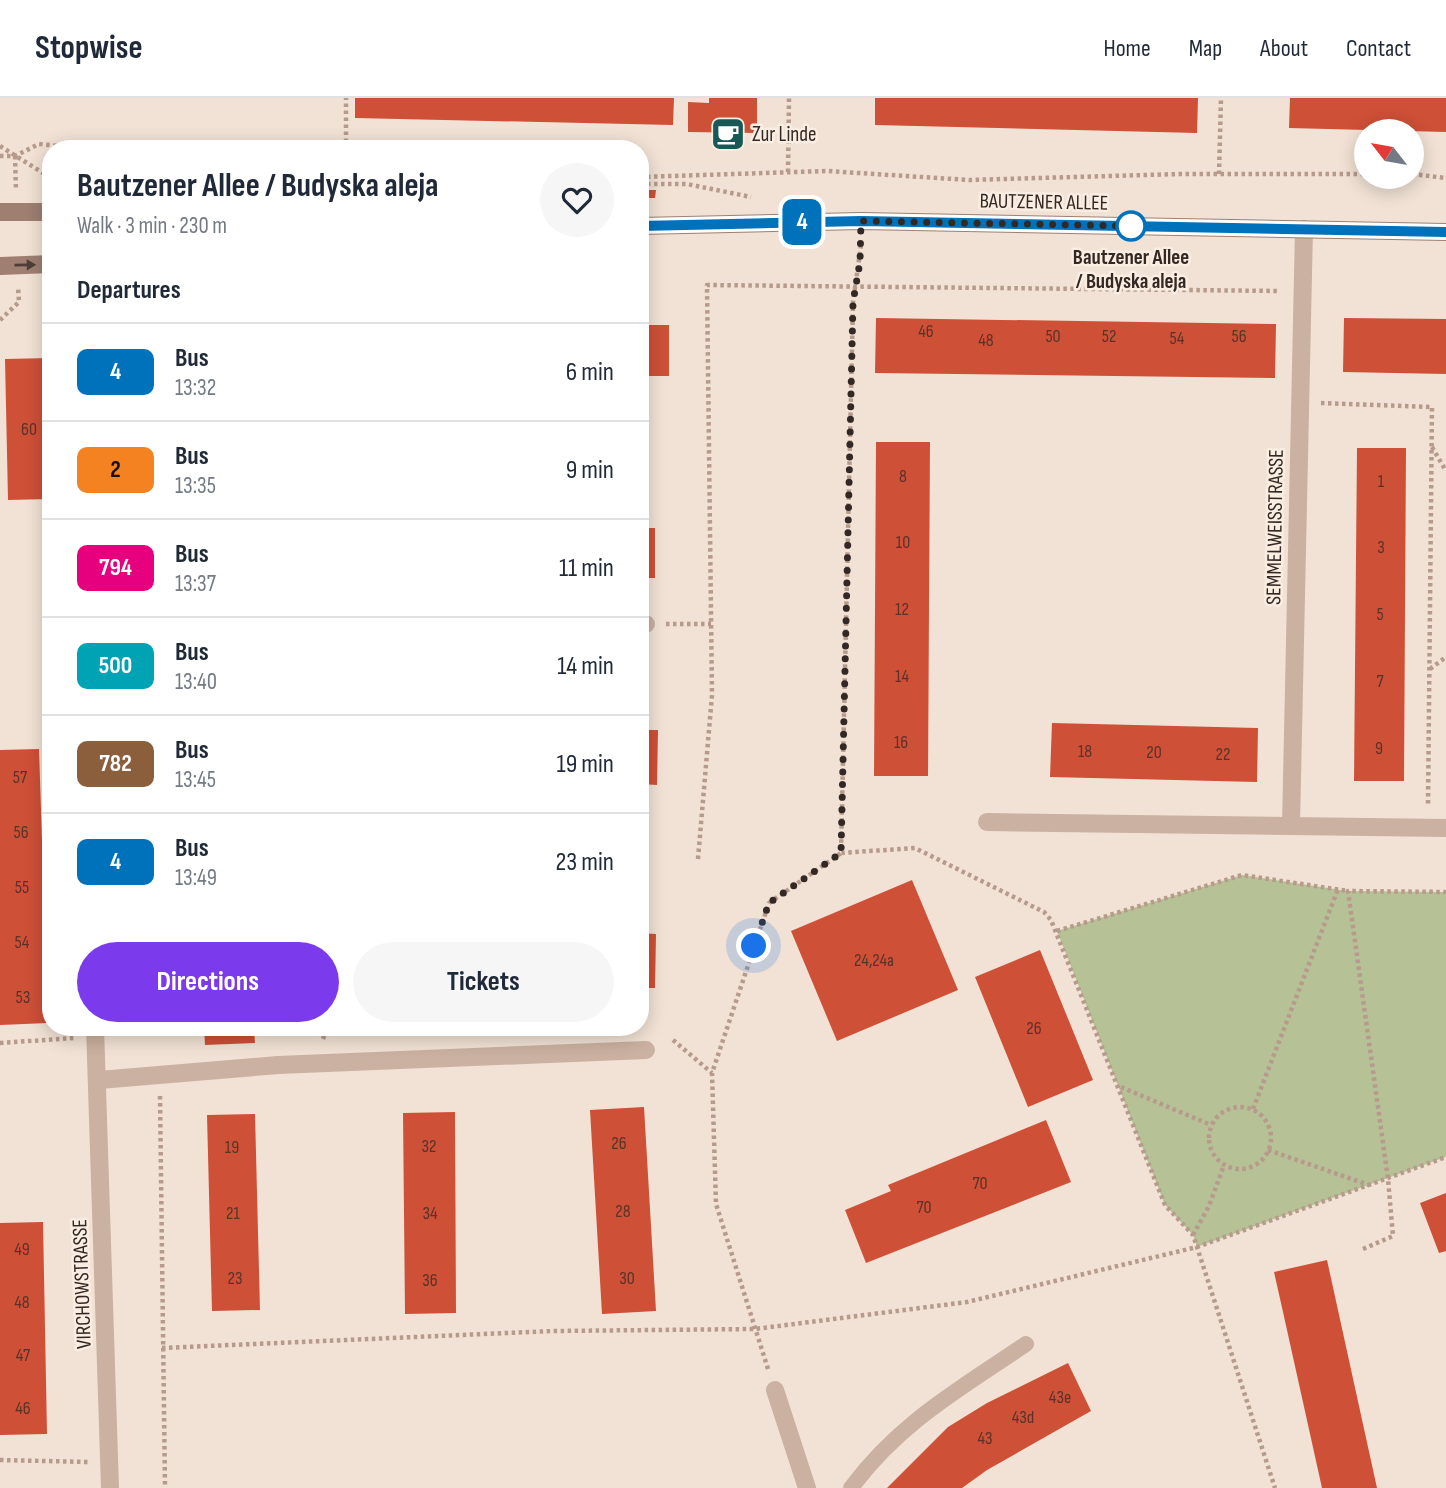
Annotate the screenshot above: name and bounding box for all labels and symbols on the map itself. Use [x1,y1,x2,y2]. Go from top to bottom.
cafe icon: Zur Linde [709,115,747,153]
north arrow [1354,119,1424,189]
place label: Zur Linde [752,122,816,147]
street label: BAUTZENER ALLEE [979,188,1109,216]
line badge: 4 [779,199,825,245]
marker: Bautzener Allee / Budyska aleja [1116,211,1146,241]
place label: Bautzener Allee / Budyska aleja [1073,245,1189,294]
one-way arrow [15,259,37,271]
house number: 46 [918,321,934,342]
house number: 50 [1045,326,1061,347]
house number: 52 [1102,326,1116,347]
house number: 56 [1231,326,1247,347]
house number: 54 [1170,328,1185,349]
house number: 48 [978,330,994,351]
house number: 60 [21,419,37,440]
street label: SEMMELWEISSTRASSE [1261,449,1289,605]
house number: 8 [899,466,907,487]
house number: 1 [1378,471,1385,492]
house number: 10 [896,532,910,553]
house number: 3 [1377,537,1385,558]
house number: 12 [895,599,909,620]
house number: 5 [1376,604,1384,625]
house number: 14 [895,666,909,687]
house number: 7 [1376,671,1384,692]
house number: 16 [894,732,908,753]
house number: 9 [1375,738,1383,759]
house number: 18 [1078,741,1092,762]
house number: 20 [1146,742,1162,763]
house number: 22 [1216,744,1230,765]
house number: 57 [13,767,28,788]
house number: 56 [13,822,29,843]
house number: 55 [15,877,29,898]
your location [736,928,771,963]
house number: 54 [15,932,30,953]
house number: 24,24a [854,950,894,971]
house number: 53 [16,987,30,1008]
house number: 26 [1026,1018,1042,1039]
house number: 26 [611,1133,627,1154]
house number: 32 [422,1136,436,1157]
house number: 19 [225,1137,239,1158]
house number: 70 [972,1173,988,1194]
house number: 70 [916,1197,932,1218]
house number: 28 [615,1201,631,1222]
house number: 21 [226,1203,241,1224]
house number: 34 [422,1203,438,1224]
street label: VIRCHOWSTRASSE [67,1219,97,1349]
house number: 49 [14,1239,30,1260]
house number: 23 [228,1268,243,1289]
house number: 30 [619,1268,635,1289]
house number: 36 [422,1270,438,1291]
house number: 48 [14,1292,30,1313]
house number: 47 [16,1345,31,1366]
house number: 43e [1049,1387,1071,1408]
house number: 46 [15,1398,31,1419]
house number: 43d [1012,1407,1034,1428]
house number: 43 [977,1428,993,1449]

